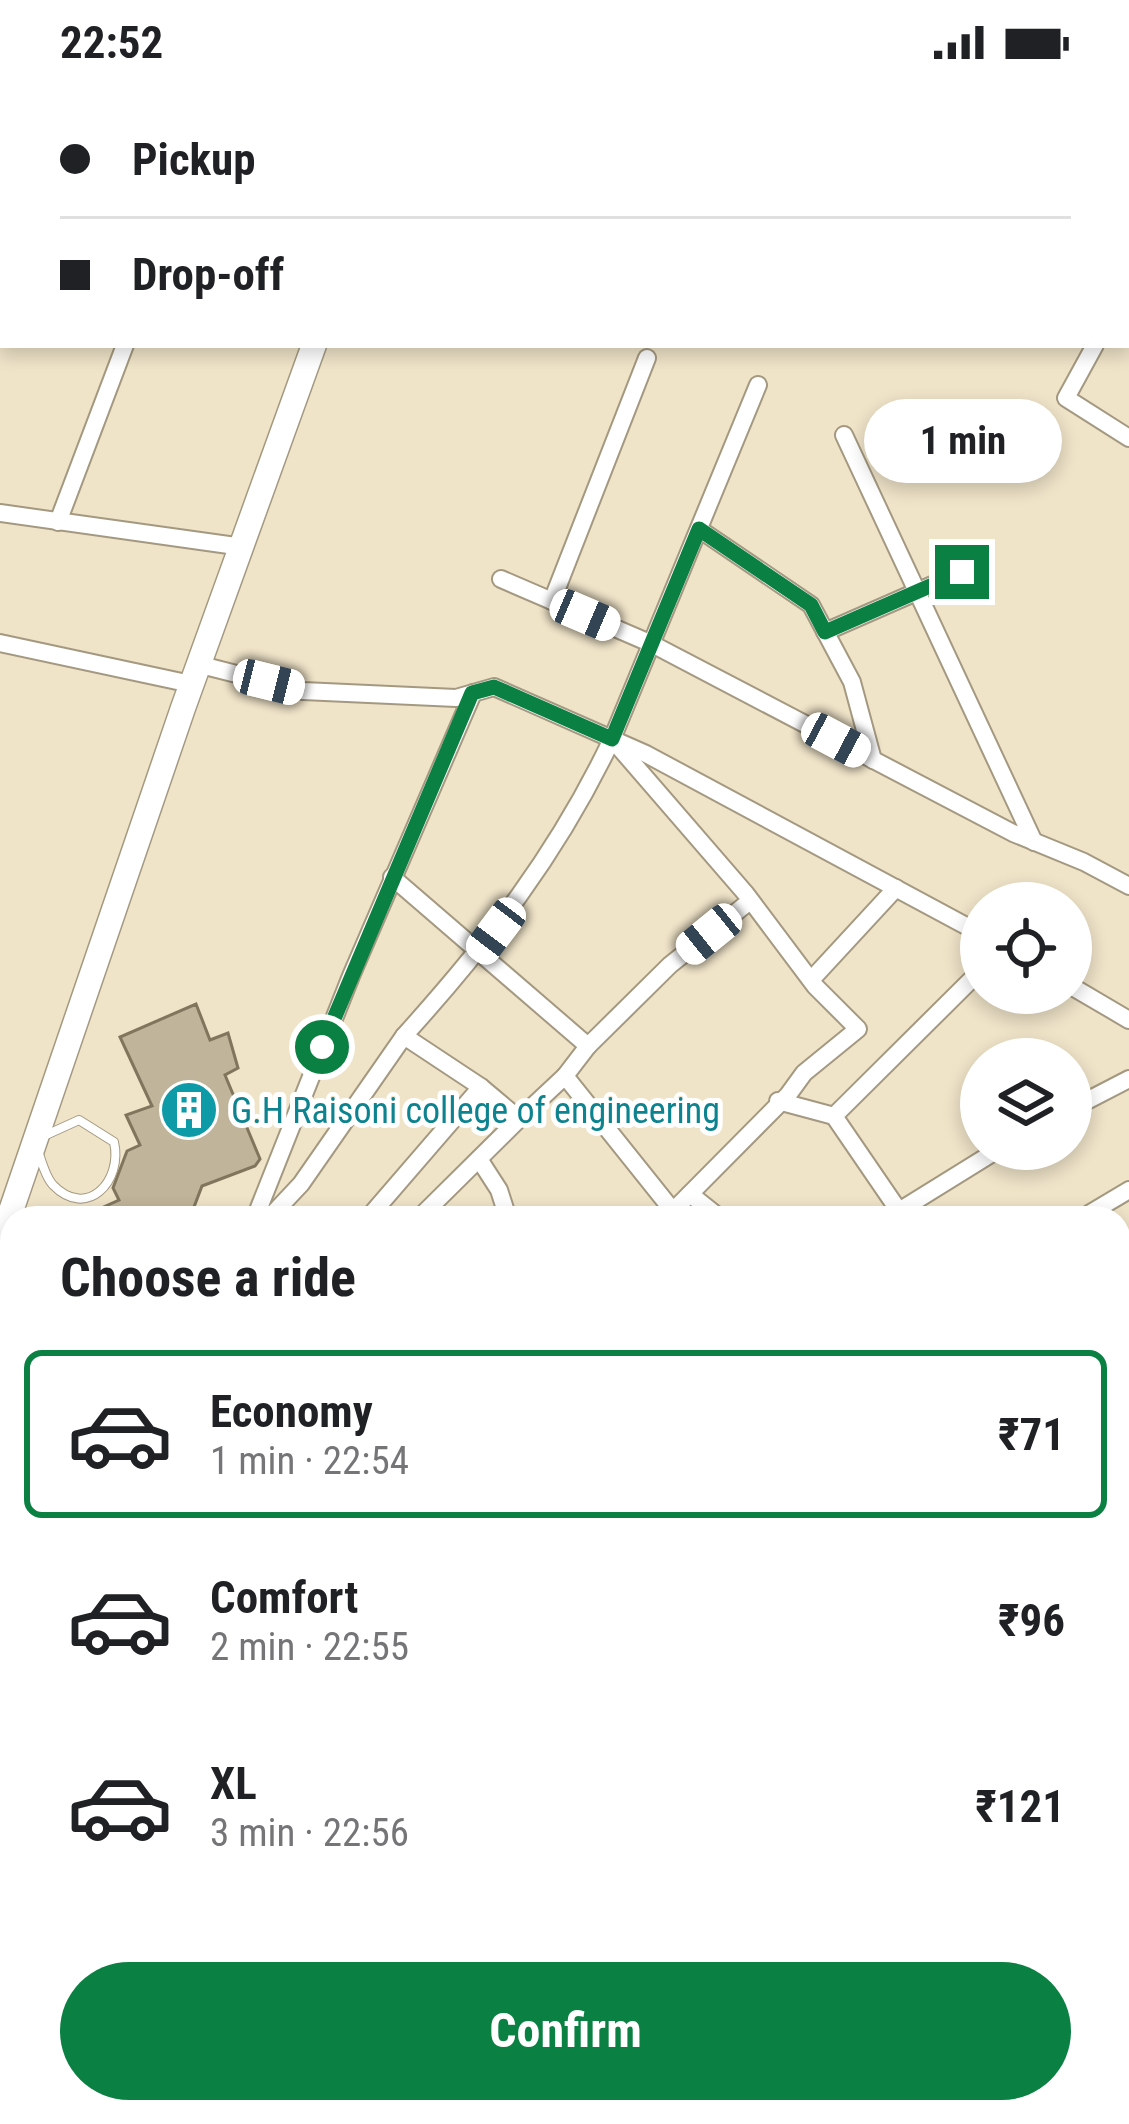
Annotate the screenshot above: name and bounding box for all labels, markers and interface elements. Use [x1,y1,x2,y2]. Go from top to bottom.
text: 22:52 [60,16,163,69]
text: Pickup [132,133,256,186]
text: Drop-off [132,248,284,301]
callout: 1 min [863,398,1061,482]
text: 1 min [920,418,1006,464]
route end [935,545,989,599]
car [545,584,625,646]
car [230,656,308,708]
car [796,707,876,773]
map controls [960,882,1092,1170]
button: locate [960,882,1092,1014]
car [460,891,532,971]
car [670,897,748,971]
route start [295,1020,349,1074]
button: layers [960,1038,1092,1170]
building icon: G.H Raisoni college of engineering [158,1079,220,1141]
place label: G.H Raisoni college of engineering [231,1090,720,1132]
text: Choose a ride [60,1246,356,1309]
icon: car [66,1380,174,1488]
text: Economy [210,1385,373,1438]
text: ₹71 [998,1408,1065,1461]
text: 1 min · 22:54 [210,1438,409,1484]
icon: car [66,1566,174,1674]
text: Comfort [210,1571,358,1624]
text: ₹96 [998,1594,1065,1647]
text: 2 min · 22:55 [210,1624,409,1670]
icon: car [66,1752,174,1860]
text: XL [210,1757,257,1810]
text: ₹121 [975,1780,1065,1833]
text: 3 min · 22:56 [210,1810,409,1856]
button: Confirm [60,1962,1071,2100]

